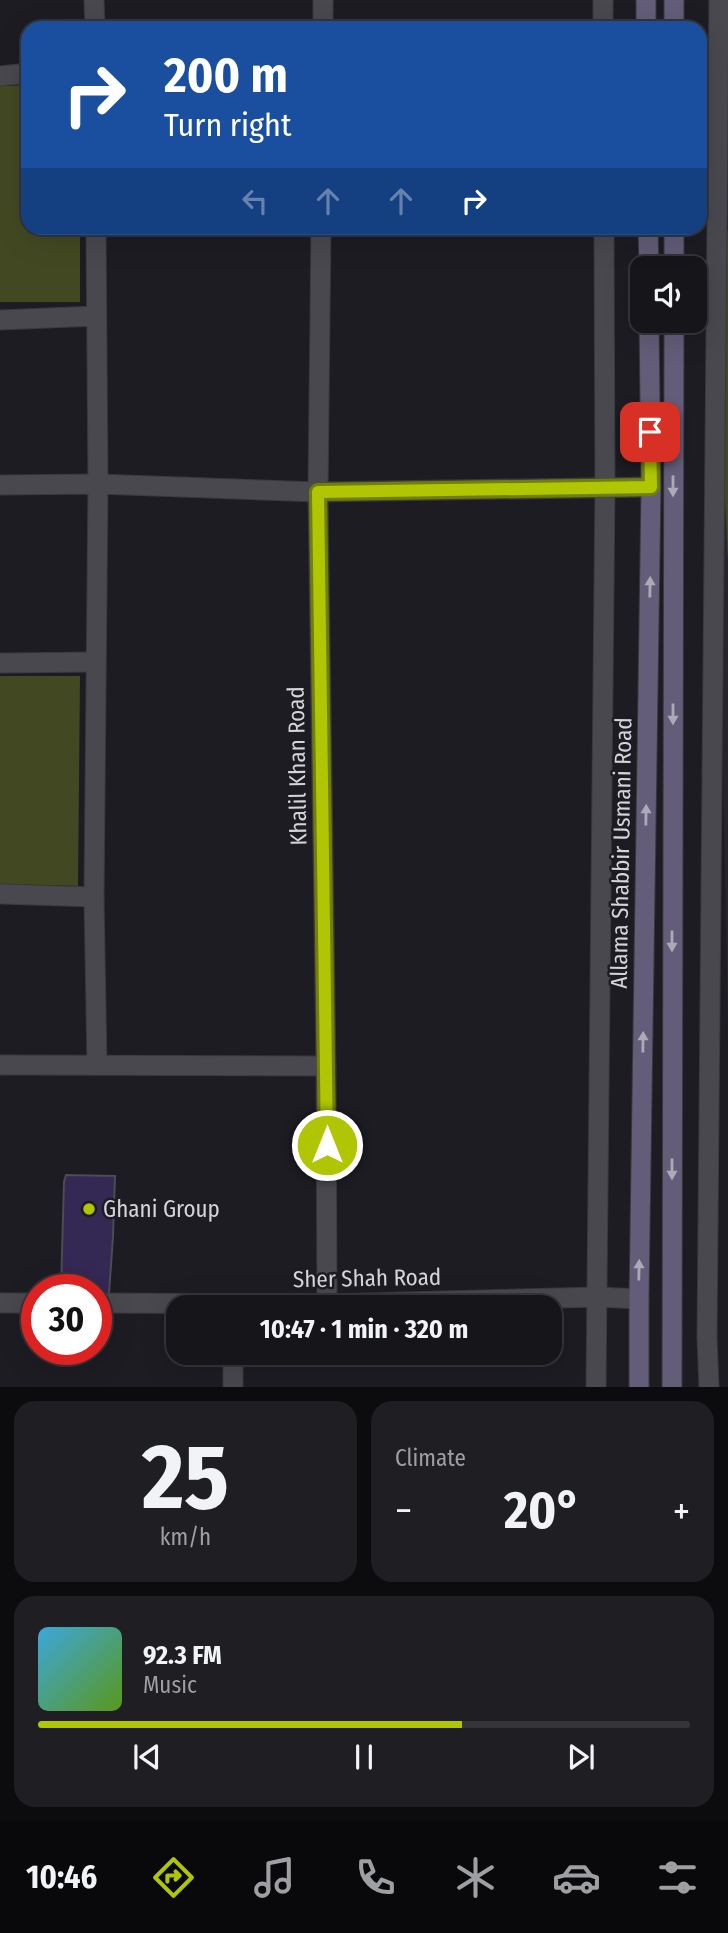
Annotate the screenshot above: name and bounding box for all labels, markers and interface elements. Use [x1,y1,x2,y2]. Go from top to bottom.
text: 200 m [164,46,288,105]
icon: right [49,49,140,140]
text: Turn right [164,106,291,144]
icon: left [236,182,274,220]
icon: ahead [309,182,347,220]
icon: ahead [382,182,420,220]
icon: right [455,182,493,220]
map controls [630,256,707,333]
button: sound [630,256,707,333]
pin [620,402,680,462]
icon: arrive [631,413,669,451]
one-way arrow [667,476,679,498]
one-way arrow [644,576,655,598]
street label: Khalil Khan Road [282,686,312,846]
one-way arrow [667,703,679,725]
street label: Allama Shabbir Usmani Road [605,717,637,989]
one-way arrow [640,804,652,826]
one-way arrow [667,931,678,953]
one-way arrow [637,1031,648,1053]
position arrow [290,1108,364,1182]
one-way arrow [666,1158,678,1180]
place label: Ghani Group [103,1195,220,1223]
marker: Ghani Group [81,1201,97,1217]
one-way arrow [633,1259,645,1281]
street label: Sher Shah Road [293,1263,441,1293]
speed limit sign: 30 [21,1274,112,1365]
text: 10:47 · 1 min · 320 m [260,1314,468,1345]
text: 25 [142,1423,229,1532]
text: Climate [395,1444,466,1472]
text: 20° [504,1479,581,1542]
text: − [395,1488,412,1534]
text: + [673,1488,690,1534]
text: km/h [160,1523,211,1551]
text: 92.3 FM [143,1640,222,1671]
text: Music [143,1671,197,1699]
icon: previous [128,1738,166,1776]
icon: pause [345,1738,383,1776]
icon: next [562,1738,600,1776]
icon: directions [149,1853,198,1902]
icon: music [250,1853,299,1902]
icon: phone [351,1853,400,1902]
icon: climate [451,1853,500,1902]
icon: car [552,1853,601,1902]
icon: filters [653,1853,702,1902]
text: 10:46 [26,1858,97,1896]

